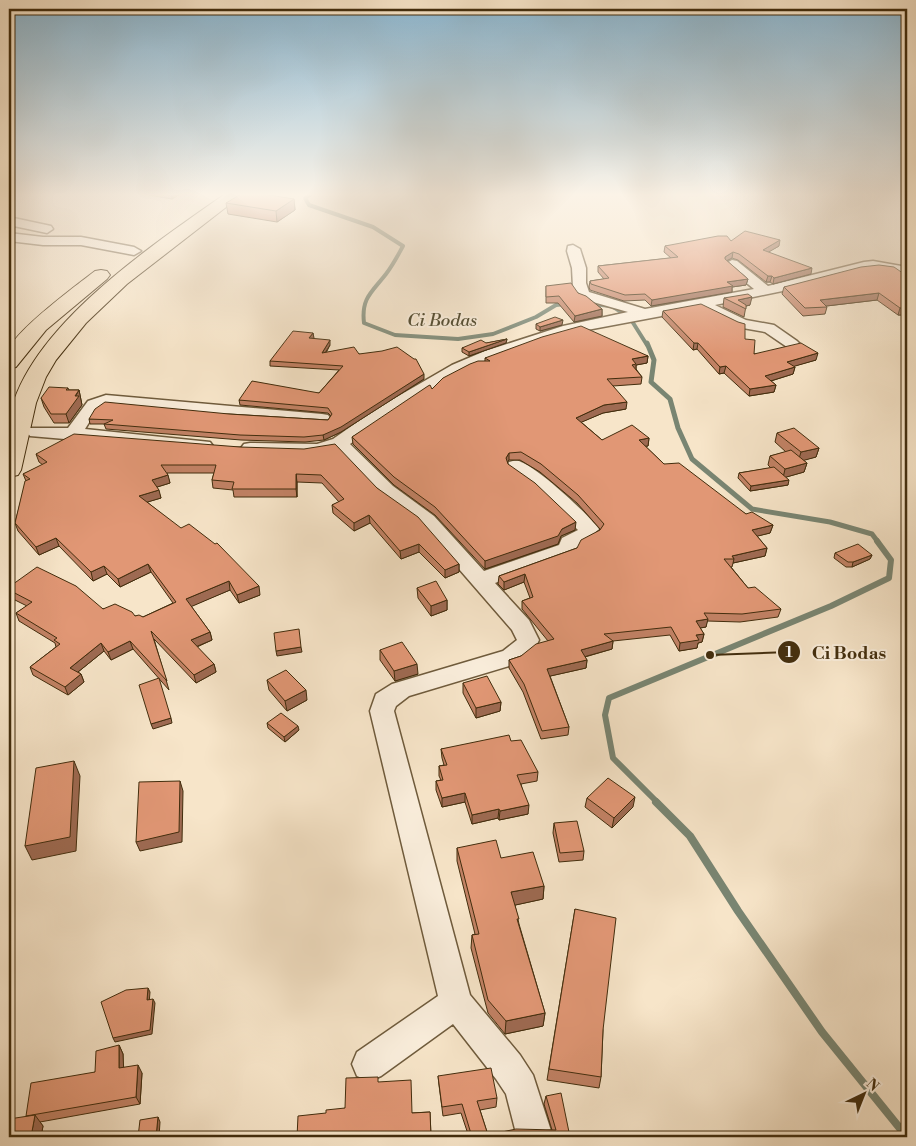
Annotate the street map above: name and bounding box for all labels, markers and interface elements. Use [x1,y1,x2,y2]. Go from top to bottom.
water label: Ci Bodas [407,309,477,332]
callout: Ci Bodas [777,636,896,669]
text: Ci Bodas [812,642,886,665]
text: 1 [785,643,793,662]
north arrow [838,1068,888,1118]
text: N [862,1075,882,1096]

